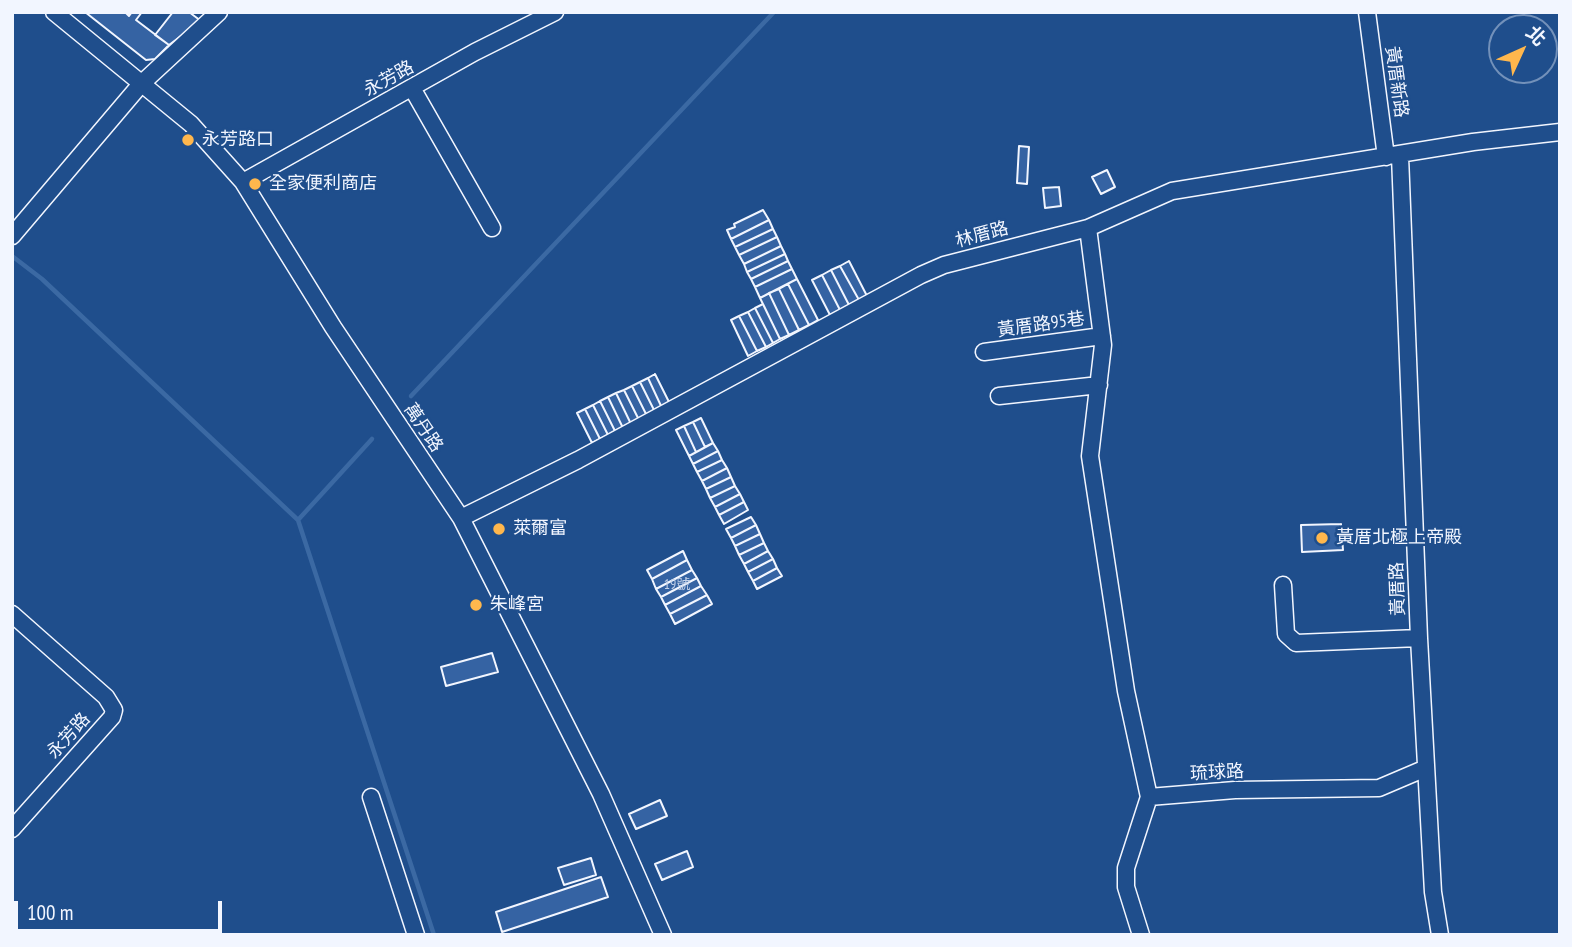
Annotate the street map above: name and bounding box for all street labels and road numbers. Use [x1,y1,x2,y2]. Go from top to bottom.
street label: 黃厝新路 [1380,45,1412,119]
street label: 永芳路 [360,56,418,102]
street label: 林厝路 [953,218,1011,252]
street label: 黃厝路95巷 [996,308,1086,342]
street label: 萬丹路 [399,400,447,456]
street label: 黃厝路 [1386,562,1410,616]
street label: 永芳路 [43,709,95,763]
street label: 琉球路 [1189,761,1245,785]

